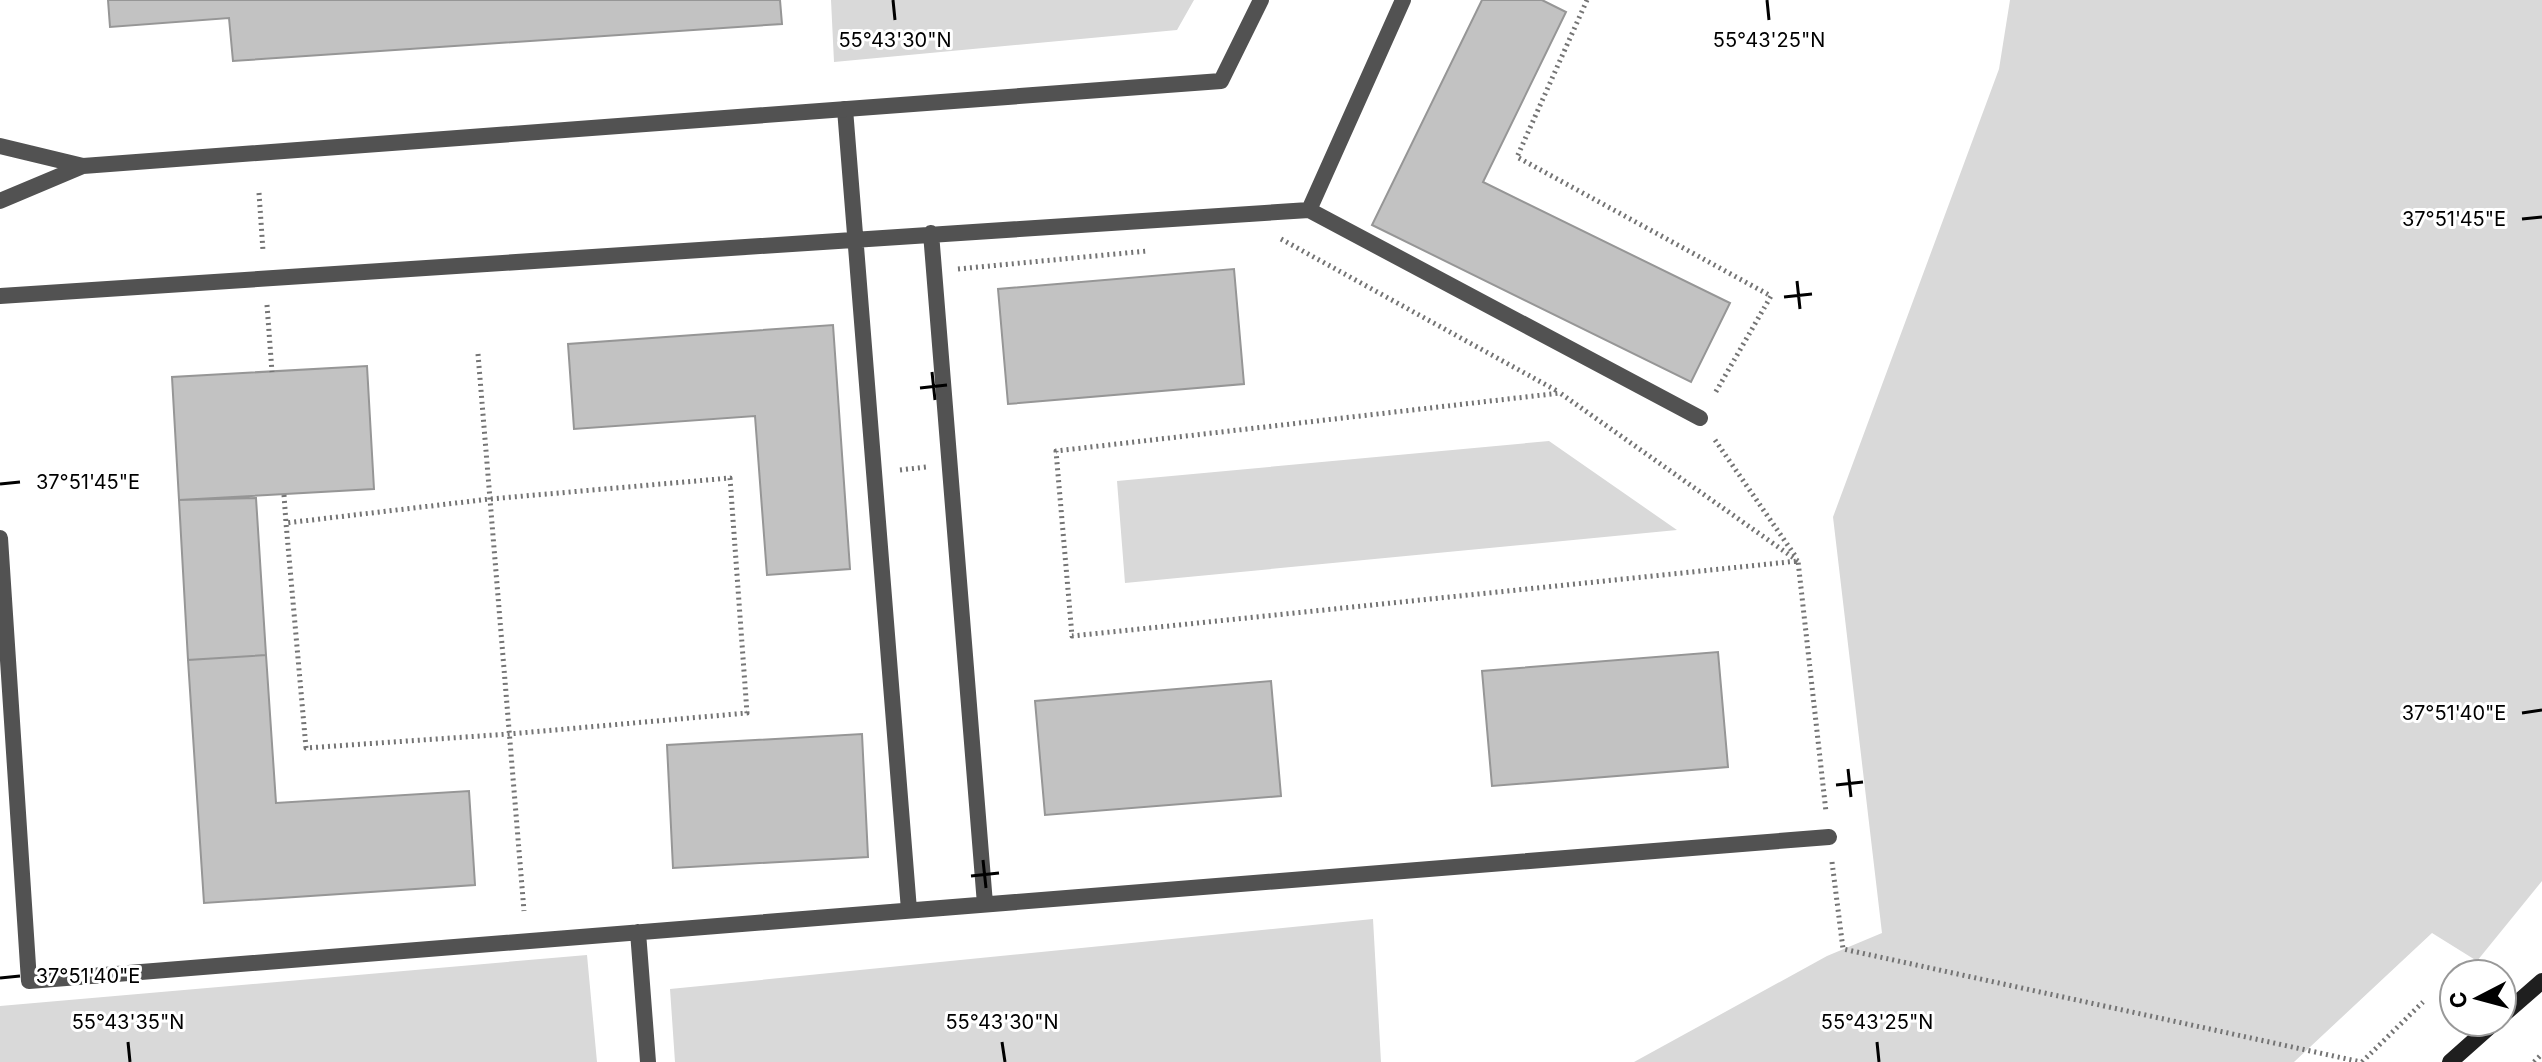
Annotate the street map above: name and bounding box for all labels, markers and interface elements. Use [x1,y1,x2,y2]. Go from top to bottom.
text: 55°43'30"N [838,28,952,52]
text: 55°43'25"N [1713,28,1825,52]
text: 37°51'45"E [2402,207,2506,231]
text: 37°51'45"E [36,470,140,494]
text: 37°51'40"E [2402,701,2506,725]
north arrow [2438,958,2518,1038]
text: 37°51'40"E [36,964,140,988]
text: С [2444,991,2472,1010]
text: 55°43'35"N [72,1010,184,1034]
text: 55°43'30"N [945,1010,1059,1034]
text: 55°43'25"N [1821,1010,1933,1034]

